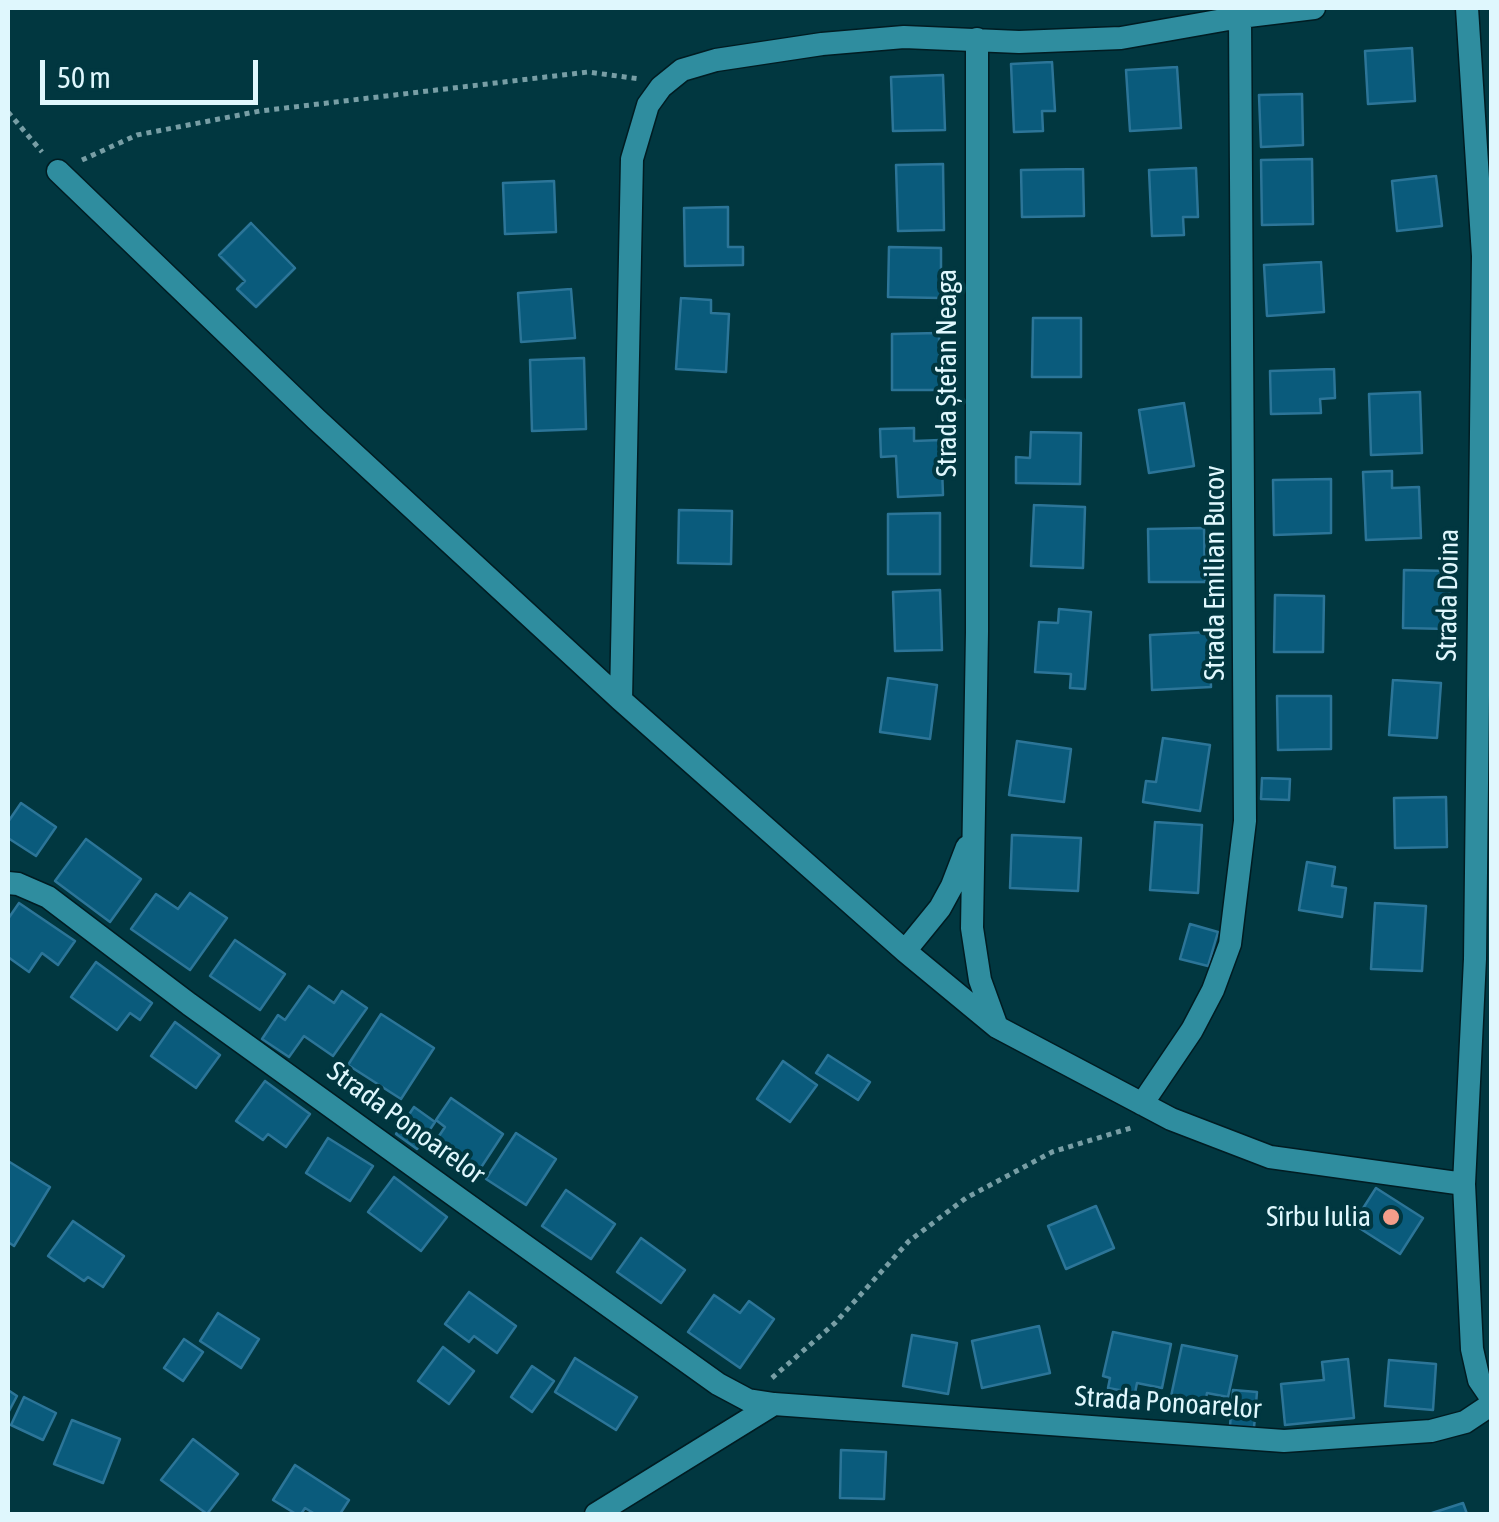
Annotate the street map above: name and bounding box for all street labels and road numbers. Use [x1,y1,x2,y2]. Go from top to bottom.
street label: Strada Ștefan Neaga [930,269,964,477]
street label: Strada Emilian Bucov [1198,465,1232,681]
street label: Strada Doina [1430,528,1466,662]
street label: Strada Ponoarelor [321,1055,491,1191]
street label: Strada Ponoarelor [1074,1380,1262,1426]

